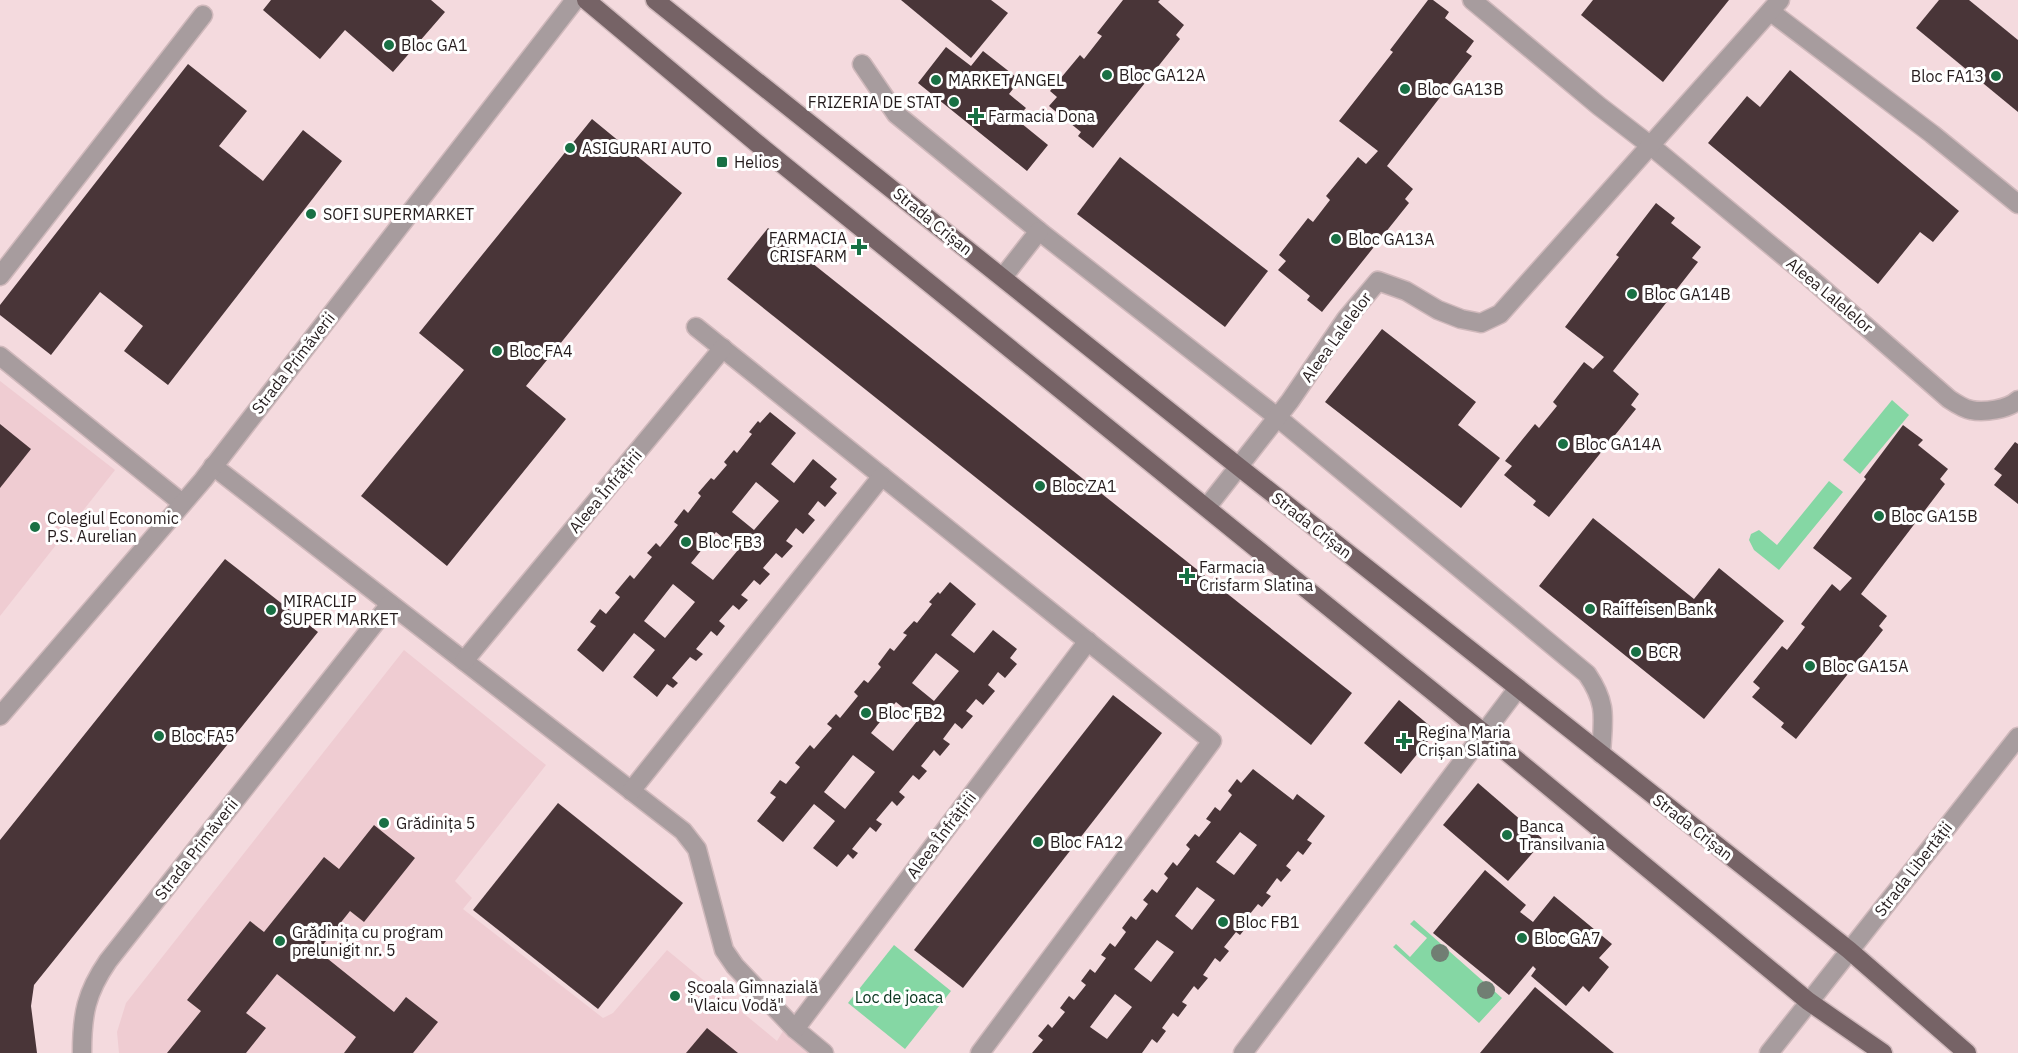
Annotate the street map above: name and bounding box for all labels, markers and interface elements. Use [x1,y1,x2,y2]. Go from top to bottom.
place label: Bloc GA1 [401,35,468,55]
marker: Bloc GA1 [382,38,396,52]
place label: Bloc GA12A [1119,65,1205,85]
place label: Bloc FA13 [1911,66,1984,86]
marker: Bloc GA12A [1100,68,1114,82]
marker: Bloc FA13 [1989,69,2003,83]
place label: MARKET ANGEL [948,70,1064,90]
marker: MARKET ANGEL [929,73,943,87]
place label: Bloc GA13B [1417,79,1504,99]
marker: Bloc GA13B [1398,82,1412,96]
place label: FRIZERIA DE STAT [808,92,942,112]
marker: FRIZERIA DE STAT [947,95,961,109]
place label: Farmacia Dona [988,106,1095,126]
marker: Farmacia Dona [969,109,983,123]
place label: ASIGURARI AUTO [582,138,712,158]
marker: ASIGURARI AUTO [563,141,577,155]
place label: Helios [734,152,779,172]
marker: Helios [715,155,729,169]
street label: Strada Crișan [889,183,977,259]
place label: SOFI SUPERMARKET [323,204,474,224]
marker: SOFI SUPERMARKET [304,207,318,221]
place label: FARMACIA CRISFARM [769,228,847,266]
place label: Bloc GA13A [1348,229,1434,249]
marker: Bloc GA13A [1329,232,1343,246]
marker: FARMACIA CRISFARM [852,240,866,254]
street label: Aleea Lalelelor [1783,253,1877,337]
place label: Bloc GA14B [1644,284,1731,304]
marker: Bloc GA14B [1625,287,1639,301]
street label: Aleea Lalelelor [1297,288,1375,386]
street label: Strada Primăverii [247,308,339,418]
place label: Bloc FA4 [509,341,573,361]
marker: Bloc FA4 [490,344,504,358]
place label: Bloc GA14A [1575,434,1661,454]
marker: Bloc GA14A [1556,437,1570,451]
street label: Aleea Înfrățirii [564,445,647,538]
place label: Bloc ZA1 [1052,476,1117,496]
marker: Bloc ZA1 [1033,479,1047,493]
street label: Strada Crișan [1268,488,1356,562]
place label: Bloc GA15B [1891,506,1978,526]
place label: Colegiul Economic P.S. Aurelian [47,508,179,546]
marker: Bloc GA15B [1872,509,1886,523]
marker: Colegiul Economic P.S. Aurelian [28,520,42,534]
place label: Bloc FB3 [698,532,763,552]
marker: Bloc FB3 [679,535,693,549]
place label: Farmacia Crisfarm Slatina [1199,557,1314,595]
marker: Farmacia Crisfarm Slatina [1180,569,1194,583]
place label: MIRACLIP SUPER MARKET [283,591,398,629]
place label: Raiffeisen Bank [1602,599,1714,619]
marker: Raiffeisen Bank [1583,602,1597,616]
marker: MIRACLIP SUPER MARKET [264,603,278,617]
place label: BCR [1648,642,1679,662]
marker: BCR [1629,645,1643,659]
place label: Bloc GA15A [1822,656,1908,676]
marker: Bloc GA15A [1803,659,1817,673]
place label: Bloc FB2 [878,703,943,723]
marker: Bloc FB2 [859,706,873,720]
place label: Regina Maria Crișan Slatina [1418,722,1517,760]
place label: Bloc FA5 [171,726,235,746]
marker: Bloc FA5 [152,729,166,743]
marker: Regina Maria Crișan Slatina [1395,732,1413,750]
street label: Aleea Înfrățirii [902,788,981,883]
street label: Strada Crișan [1649,790,1737,864]
street label: Strada Primăverii [150,794,242,904]
place label: Grădinița 5 [396,813,475,834]
marker: Grădinița 5 [377,816,391,830]
place label: Banca Transilvania [1519,816,1605,854]
street label: Strada Libertății [1870,818,1957,921]
marker: Banca Transilvania [1500,828,1514,842]
place label: Bloc FA12 [1050,832,1123,852]
marker: Bloc FA12 [1031,835,1045,849]
place label: Bloc FB1 [1235,912,1300,932]
marker: Bloc FB1 [1216,915,1230,929]
place label: Grădinița cu program prelunigit nr. 5 [292,922,444,960]
place label: Bloc GA7 [1534,928,1601,948]
marker: Bloc GA7 [1515,931,1529,945]
marker: Grădinița cu program prelunigit nr. 5 [273,934,287,948]
place label: Școala Gimnazială "Vlaicu Vodă" [687,977,818,1015]
park label: Loc de joaca [855,987,944,1007]
marker: Școala Gimnazială "Vlaicu Vodă" [668,989,682,1003]

